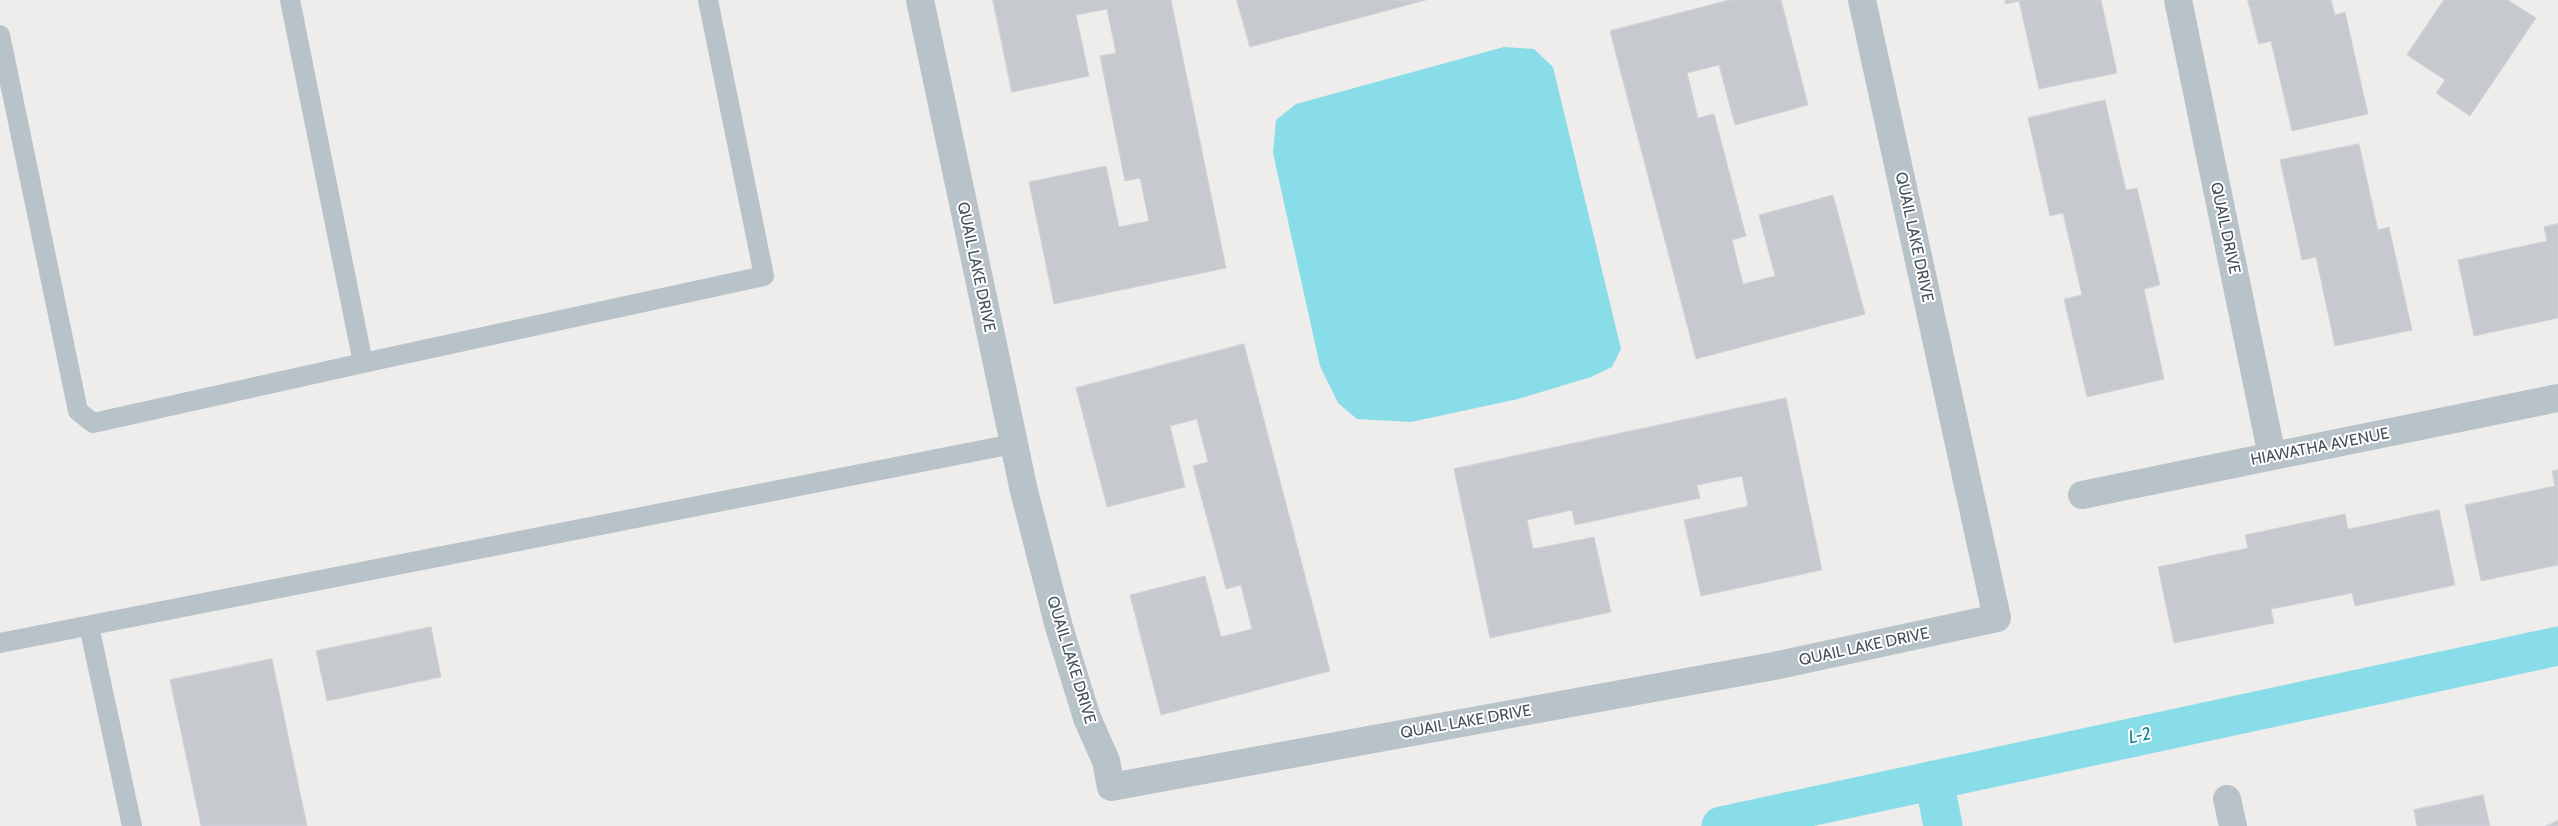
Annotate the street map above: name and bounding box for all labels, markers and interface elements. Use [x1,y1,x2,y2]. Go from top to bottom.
street label: QUAIL LAKE DRIVE [1891,170,1937,304]
street label: QUAIL DRIVE [2206,180,2244,276]
street label: QUAIL LAKE DRIVE [953,200,999,334]
street label: HIAWATHA AVENUE [2249,424,2391,470]
street label: QUAIL LAKE DRIVE [1042,594,1100,726]
street label: QUAIL LAKE DRIVE [1797,624,1931,670]
street label: QUAIL LAKE DRIVE [1399,701,1533,743]
water label: L-2 [2127,723,2153,749]

